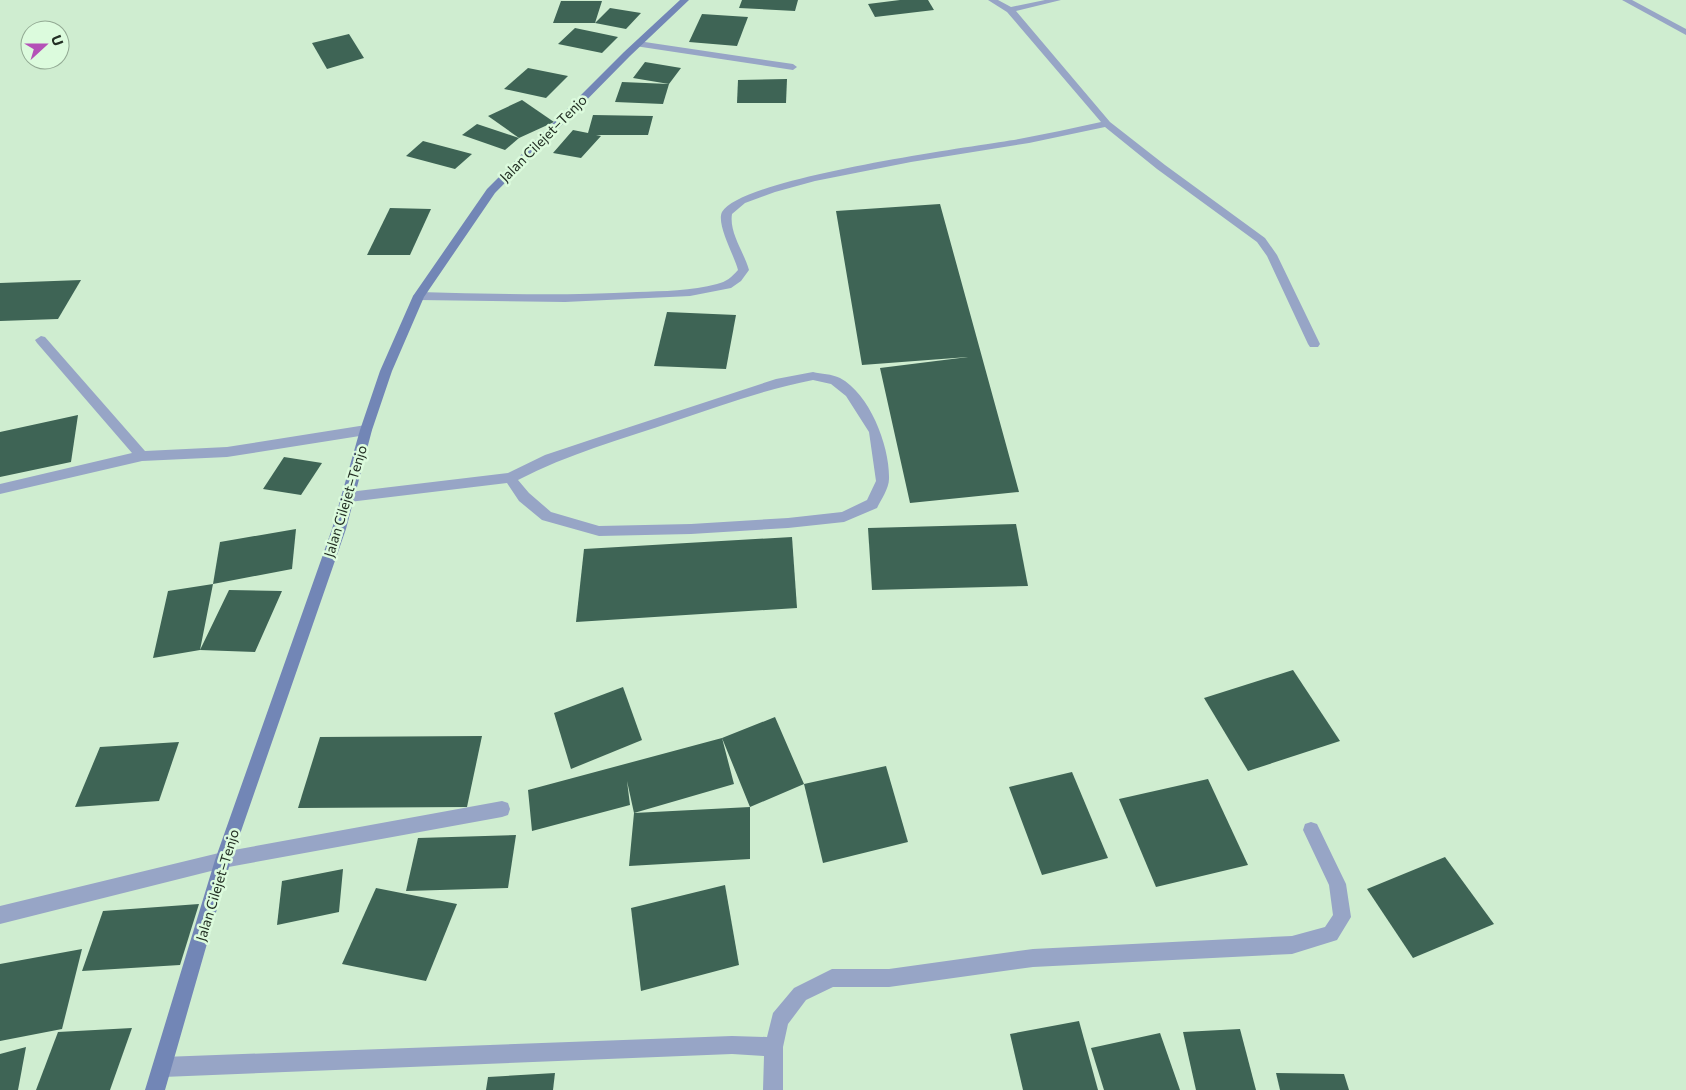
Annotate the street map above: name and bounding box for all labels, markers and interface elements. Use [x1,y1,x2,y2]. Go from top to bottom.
north arrow [20,20,70,70]
text: U [48,32,67,48]
street label: Jalan Cilejet–Tenjo [496,91,590,185]
street label: Jalan Cilejet–Tenjo [320,443,370,559]
street label: Jalan Cilejet–Tenjo [192,827,242,943]

